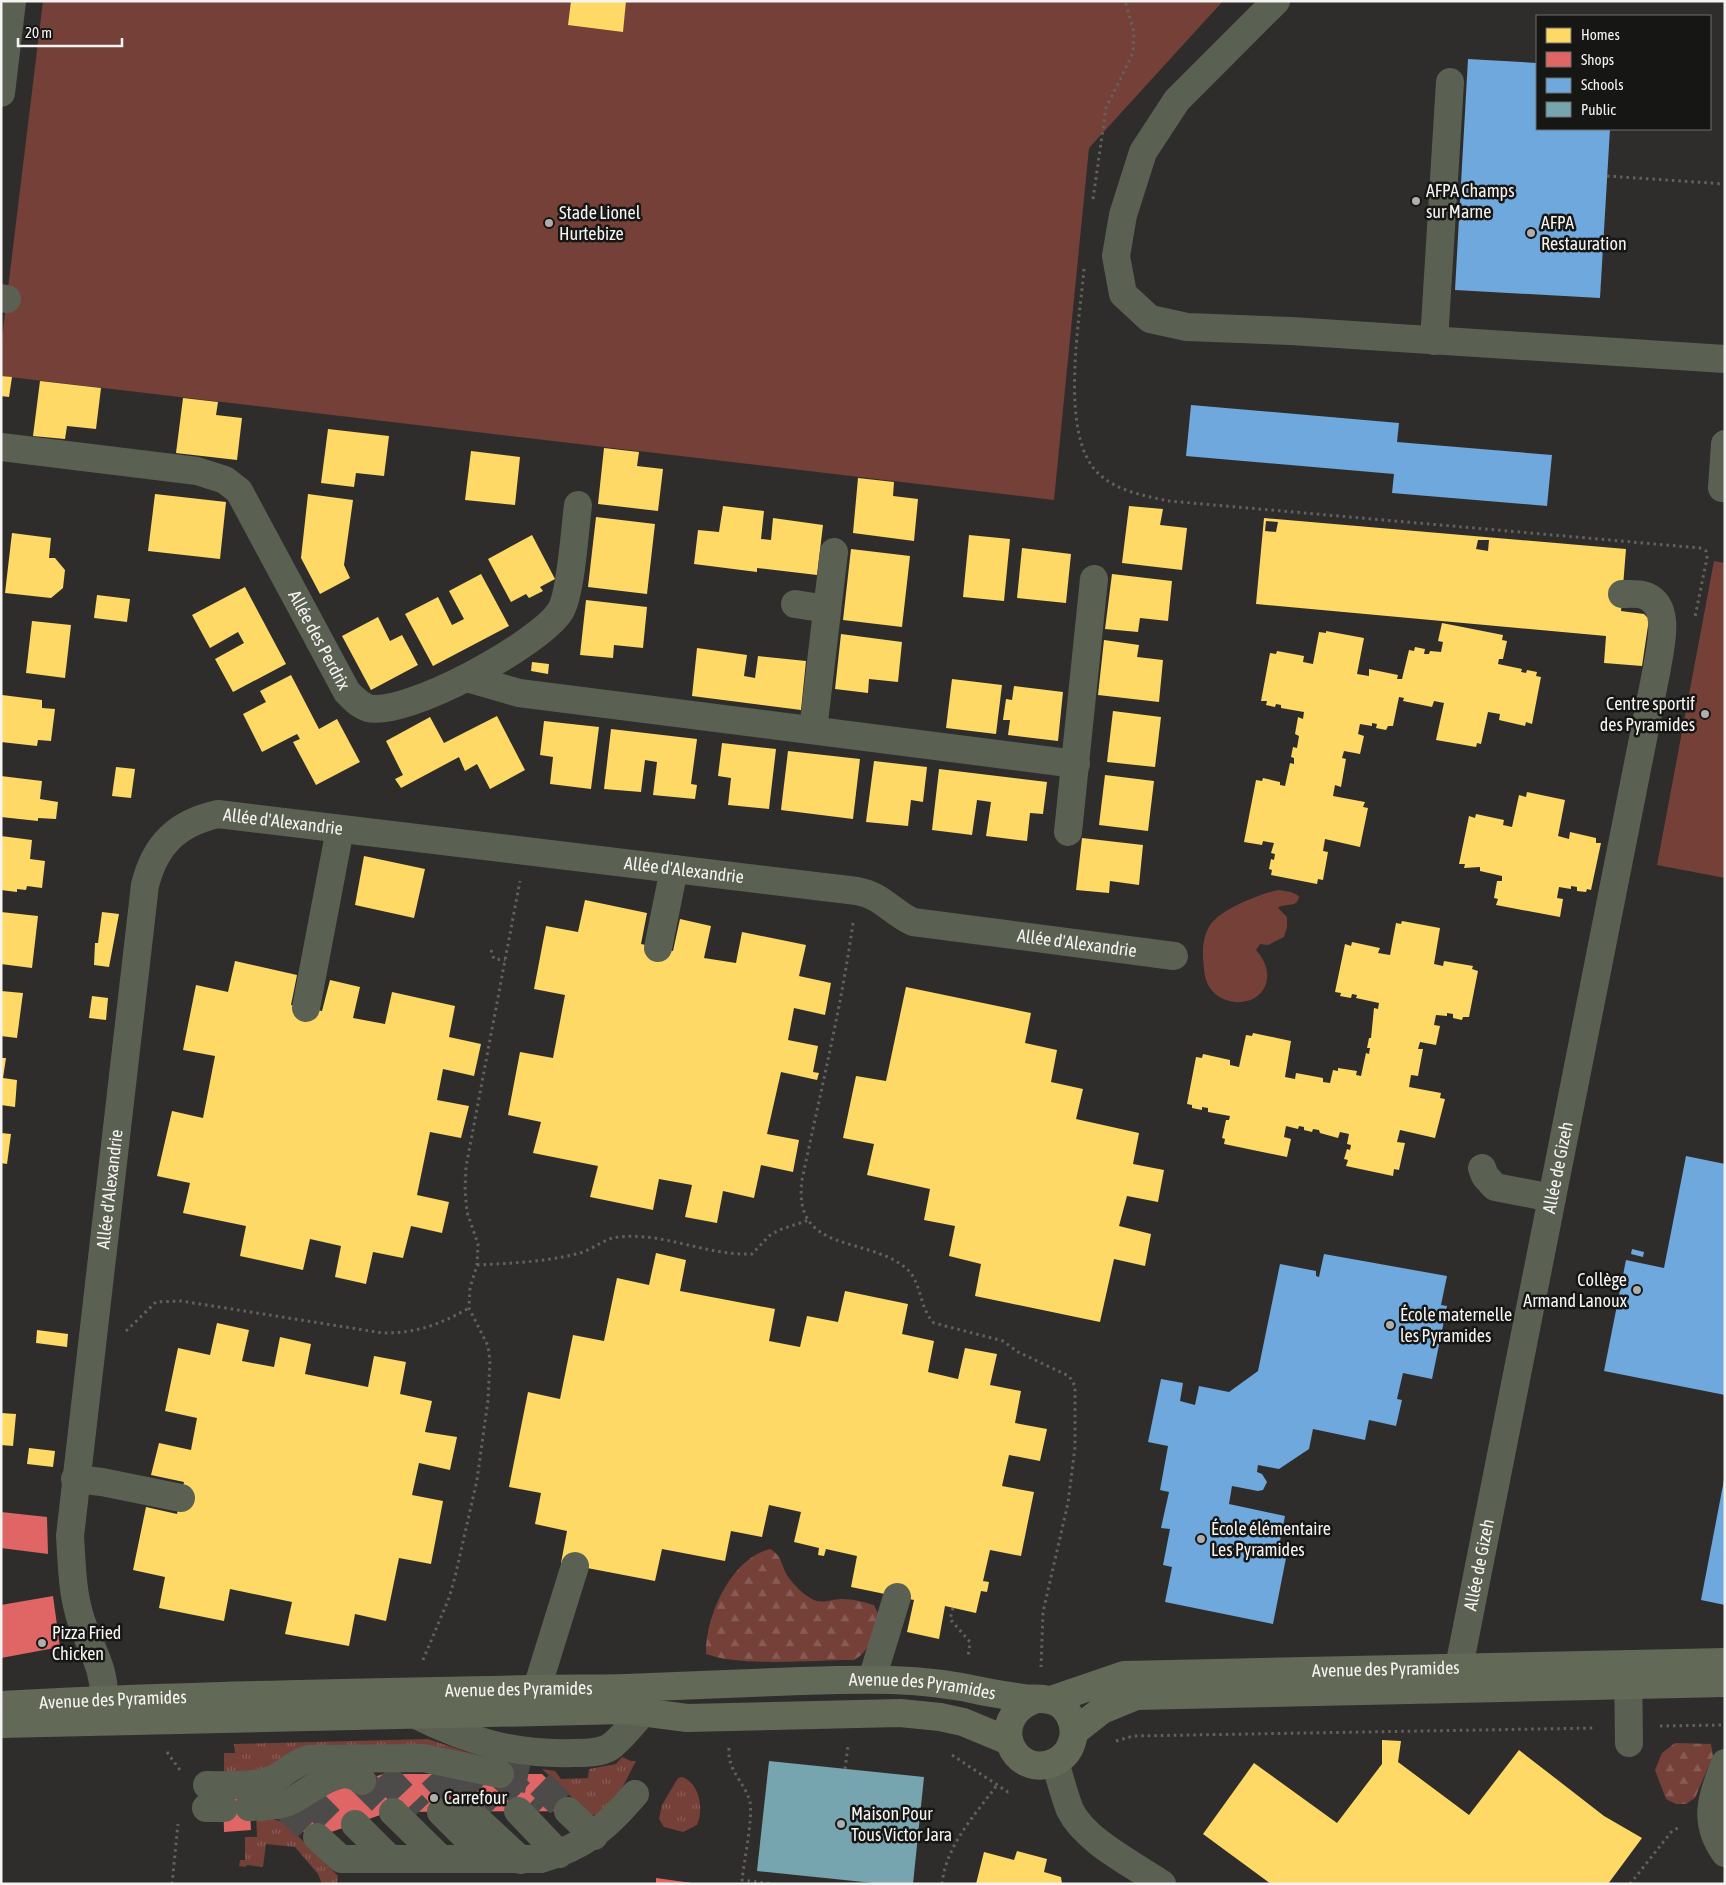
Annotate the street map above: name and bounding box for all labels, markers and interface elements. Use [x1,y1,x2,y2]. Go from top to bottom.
scale bar [18,15,121,47]
legend [1536,15,1711,130]
text: 20 m [25,24,52,41]
text: Homes [1581,26,1620,43]
text: Shops [1581,51,1614,68]
text: Schools [1581,76,1624,93]
text: Public [1581,101,1616,118]
place label: AFPA Champs sur Marne [1426,180,1515,222]
marker: AFPA Champs sur Marne [1410,195,1422,207]
place label: Stade Lionel Hurtebize [559,202,641,244]
place label: AFPA Restauration [1541,212,1627,254]
marker: Stade Lionel Hurtebize [543,217,555,229]
marker: AFPA Restauration [1525,227,1537,239]
street label: Allée des Perdrix [284,587,355,693]
place label: Centre sportif des Pyramides [1600,693,1695,735]
marker: Centre sportif des Pyramides [1699,708,1711,720]
street label: Allée d'Alexandrie [222,804,344,839]
street label: Allée d'Alexandrie [623,852,745,887]
street label: Allée d'Alexandrie [1016,925,1138,961]
street label: Allée de Gizeh [1538,1120,1577,1215]
street label: Allée d'Alexandrie [92,1128,127,1250]
place label: Collège Armand Lanoux [1523,1269,1627,1311]
marker: Collège Armand Lanoux [1631,1284,1643,1296]
place label: École maternelle les Pyramides [1400,1304,1512,1346]
marker: École maternelle les Pyramides [1384,1319,1396,1331]
street label: Allée de Gizeh [1459,1517,1498,1613]
place label: École élémentaire Les Pyramides [1211,1518,1331,1560]
marker: École élémentaire Les Pyramides [1195,1533,1207,1545]
place label: Pizza Fried Chicken [52,1622,121,1664]
marker: Pizza Fried Chicken [36,1637,48,1649]
street label: Avenue des Pyramides [1312,1657,1460,1681]
street label: Avenue des Pyramides [849,1669,997,1704]
street label: Avenue des Pyramides [445,1677,593,1701]
street label: Avenue des Pyramides [39,1686,187,1713]
place label: Carrefour [444,1787,507,1808]
marker: Carrefour [428,1792,440,1804]
place label: Maison Pour Tous Victor Jara [851,1803,952,1845]
marker: Maison Pour Tous Victor Jara [835,1818,847,1830]

